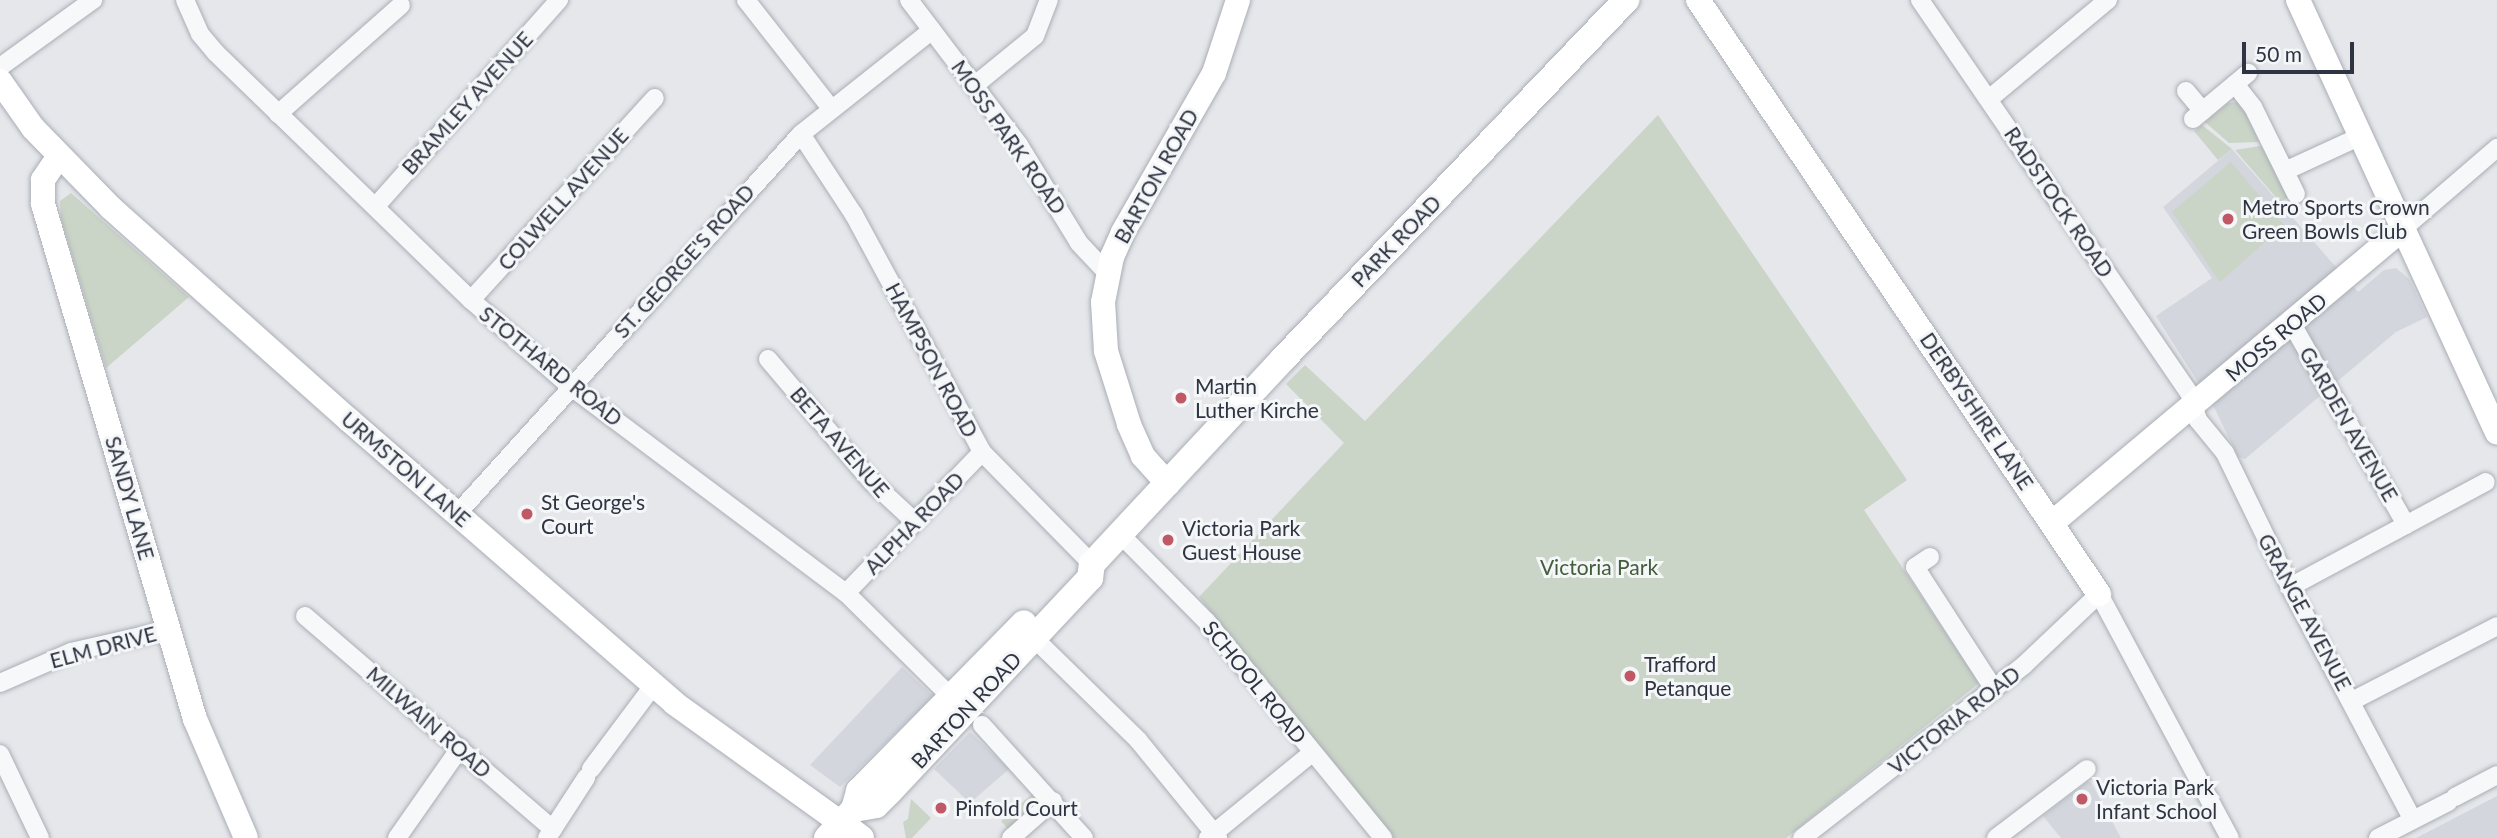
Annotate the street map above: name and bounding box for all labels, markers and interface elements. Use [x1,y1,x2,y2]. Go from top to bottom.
street label: BRAMLEY AVENUE [396,26,538,180]
scale bar [2245,28,2357,72]
text: 50 m [2255,41,2302,66]
street label: MOSS PARK ROAD [946,55,1072,219]
street label: BARTON ROAD [1109,104,1203,248]
street label: COLWELL AVENUE [492,122,634,276]
street label: RADSTOCK ROAD [1999,122,2119,282]
street label: ST. GEORGE'S ROAD [608,179,760,343]
street label: PARK ROAD [1346,190,1446,292]
place label: Metro Sports Crown Green Bowls Club [2242,194,2430,244]
marker: Metro Sports Crown Green Bowls Club [2220,211,2236,227]
street label: HAMPSON ROAD [881,278,983,442]
street label: MOSS ROAD [2220,287,2332,387]
street label: STOTHARD ROAD [475,301,627,431]
street label: DERBYSHIRE LANE [1915,328,2039,494]
street label: GARDEN AVENUE [2294,342,2404,506]
place label: Martin Luther Kirche [1195,373,1319,423]
street label: BETA AVENUE [785,381,895,503]
marker: Martin Luther Kirche [1173,390,1189,406]
street label: URMSTON LANE [336,406,476,532]
street label: SANDY LANE [100,433,160,563]
street label: ALPHA ROAD [859,466,969,580]
place label: St George's Court [541,489,645,539]
marker: St George's Court [519,506,535,522]
place label: Victoria Park Guest House [1182,515,1301,565]
street label: GRANGE AVENUE [2253,529,2357,695]
marker: Victoria Park Guest House [1160,532,1176,548]
park label: Victoria Park [1540,554,1658,580]
street label: SCHOOL ROAD [1198,615,1312,749]
street label: ELM DRIVE [47,621,159,673]
street label: BARTON ROAD [906,647,1026,773]
place label: Trafford Petanque [1644,651,1731,701]
street label: MILWAIN ROAD [362,661,496,783]
street label: VICTORIA ROAD [1883,661,2025,779]
marker: Trafford Petanque [1622,668,1638,684]
place label: Victoria Park Infant School [2096,774,2217,824]
marker: Victoria Park Infant School [2074,791,2090,807]
place label: Pinfold Court [955,795,1078,821]
marker: Pinfold Court [933,800,949,816]

